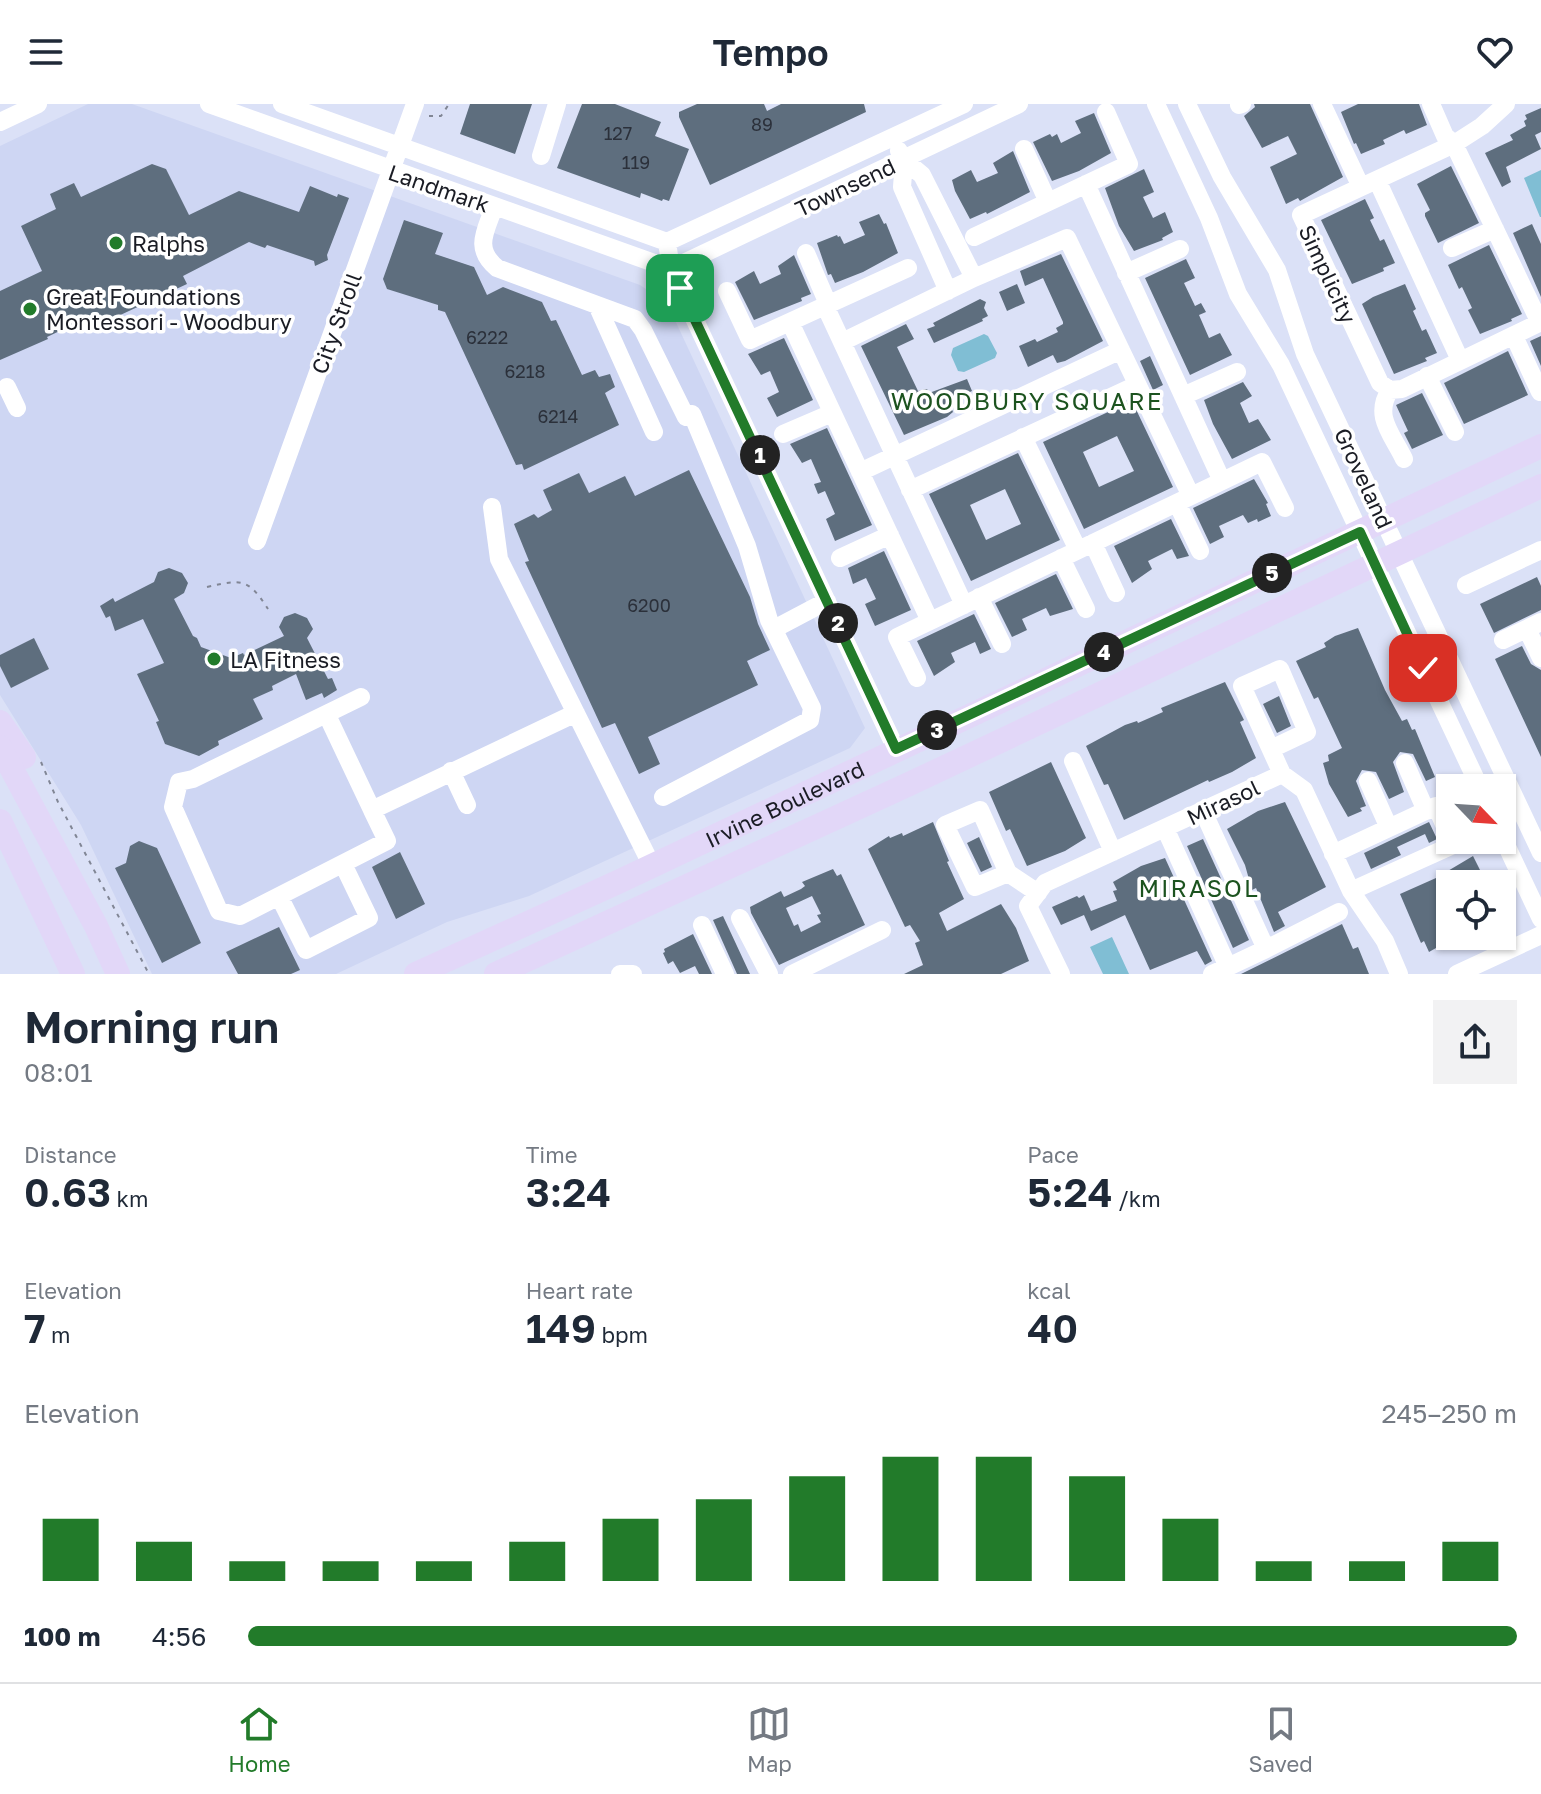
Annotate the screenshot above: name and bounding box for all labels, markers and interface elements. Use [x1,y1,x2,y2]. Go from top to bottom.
icon: menu [24,30,68,74]
icon: heart [1473,30,1517,74]
text: Tempo [712,31,829,74]
house number: 89 [751,113,773,135]
house number: 127 [604,122,632,144]
house number: 119 [622,151,650,173]
street label: Townsend [791,152,899,222]
street label: Landmark [385,158,493,218]
street label: Simplicity [1294,221,1362,327]
place label: Ralphs [132,230,205,257]
marker: Ralphs [107,234,125,252]
pin [646,254,714,322]
icon: arrive [658,266,702,310]
street label: City Stroll [305,269,367,377]
place label: Great Foundations Montessori - Woodbury [46,283,292,335]
marker: Great Foundations Montessori - Woodbury [21,300,39,318]
house number: 6222 [466,326,508,348]
house number: 6218 [504,360,546,382]
district label: WOODBURY SQUARE [891,386,1163,415]
house number: 6214 [537,405,579,427]
street label: Groveland [1329,423,1399,533]
pin: 1 [740,435,780,475]
text: 1 [754,441,766,468]
pin: 5 [1252,553,1292,593]
text: 5 [1265,559,1279,586]
house number: 6200 [627,594,671,616]
pin: 2 [818,603,858,643]
text: 2 [831,609,845,636]
pin: 4 [1084,632,1124,672]
pin [1389,634,1457,702]
text: 4 [1097,638,1111,665]
place label: LA Fitness [230,646,341,673]
icon: check [1401,646,1445,690]
marker: LA Fitness [205,650,223,668]
pin: 3 [917,710,957,750]
text: 3 [930,716,944,743]
street label: Irvine Boulevard [701,754,868,852]
street label: Mirasol [1182,773,1264,831]
north arrow [1436,774,1516,854]
map controls [1436,774,1516,950]
button: locate [1436,870,1516,950]
district label: MIRASOL [1138,873,1260,902]
text: Morning run [24,1000,279,1053]
button: share [1433,1000,1517,1084]
text: 08:01 [24,1057,93,1088]
text: Distance [24,1141,116,1168]
text: Time [526,1141,577,1168]
text: Pace [1027,1141,1079,1168]
text: 0.63 [24,1168,111,1216]
text: 3:24 [526,1168,611,1216]
text: 5:24 [1027,1168,1113,1216]
text: km [111,1185,149,1212]
text: /km [1113,1185,1161,1212]
text: Elevation [24,1277,122,1304]
text: Heart rate [526,1277,633,1304]
text: kcal [1027,1277,1071,1304]
text: 7 [24,1304,46,1352]
text: 149 [526,1304,596,1352]
text: 40 [1027,1304,1078,1352]
text: m [46,1321,71,1348]
text: bpm [596,1321,648,1348]
text: Elevation [24,1398,140,1429]
text: 245–250 m [1381,1398,1517,1429]
text: 100 m [24,1621,100,1652]
text: 4:56 [152,1621,206,1652]
tab: Home [228,1702,290,1777]
tab: Map [747,1702,792,1777]
tab: Saved [1248,1702,1313,1777]

